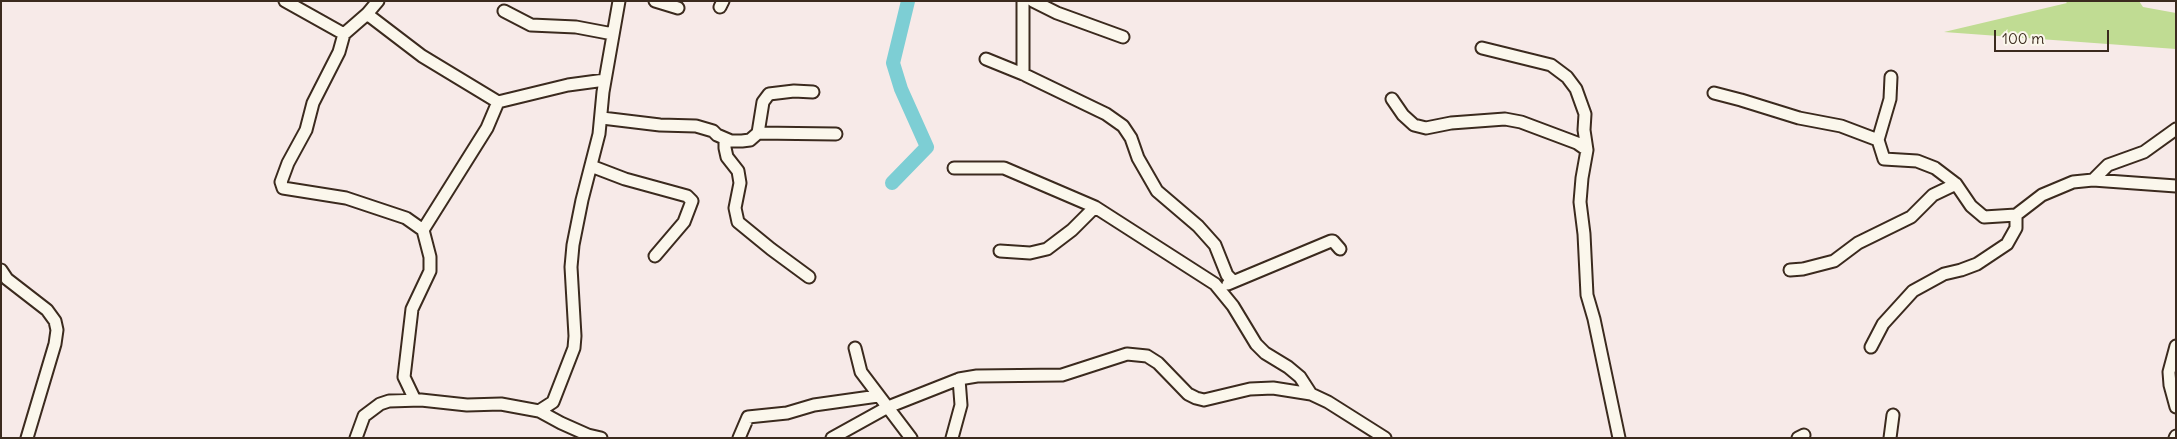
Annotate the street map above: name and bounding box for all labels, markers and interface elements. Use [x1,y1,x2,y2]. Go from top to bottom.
scale bar [1997,20,2112,52]
text: 100 m [2002,29,2044,48]

